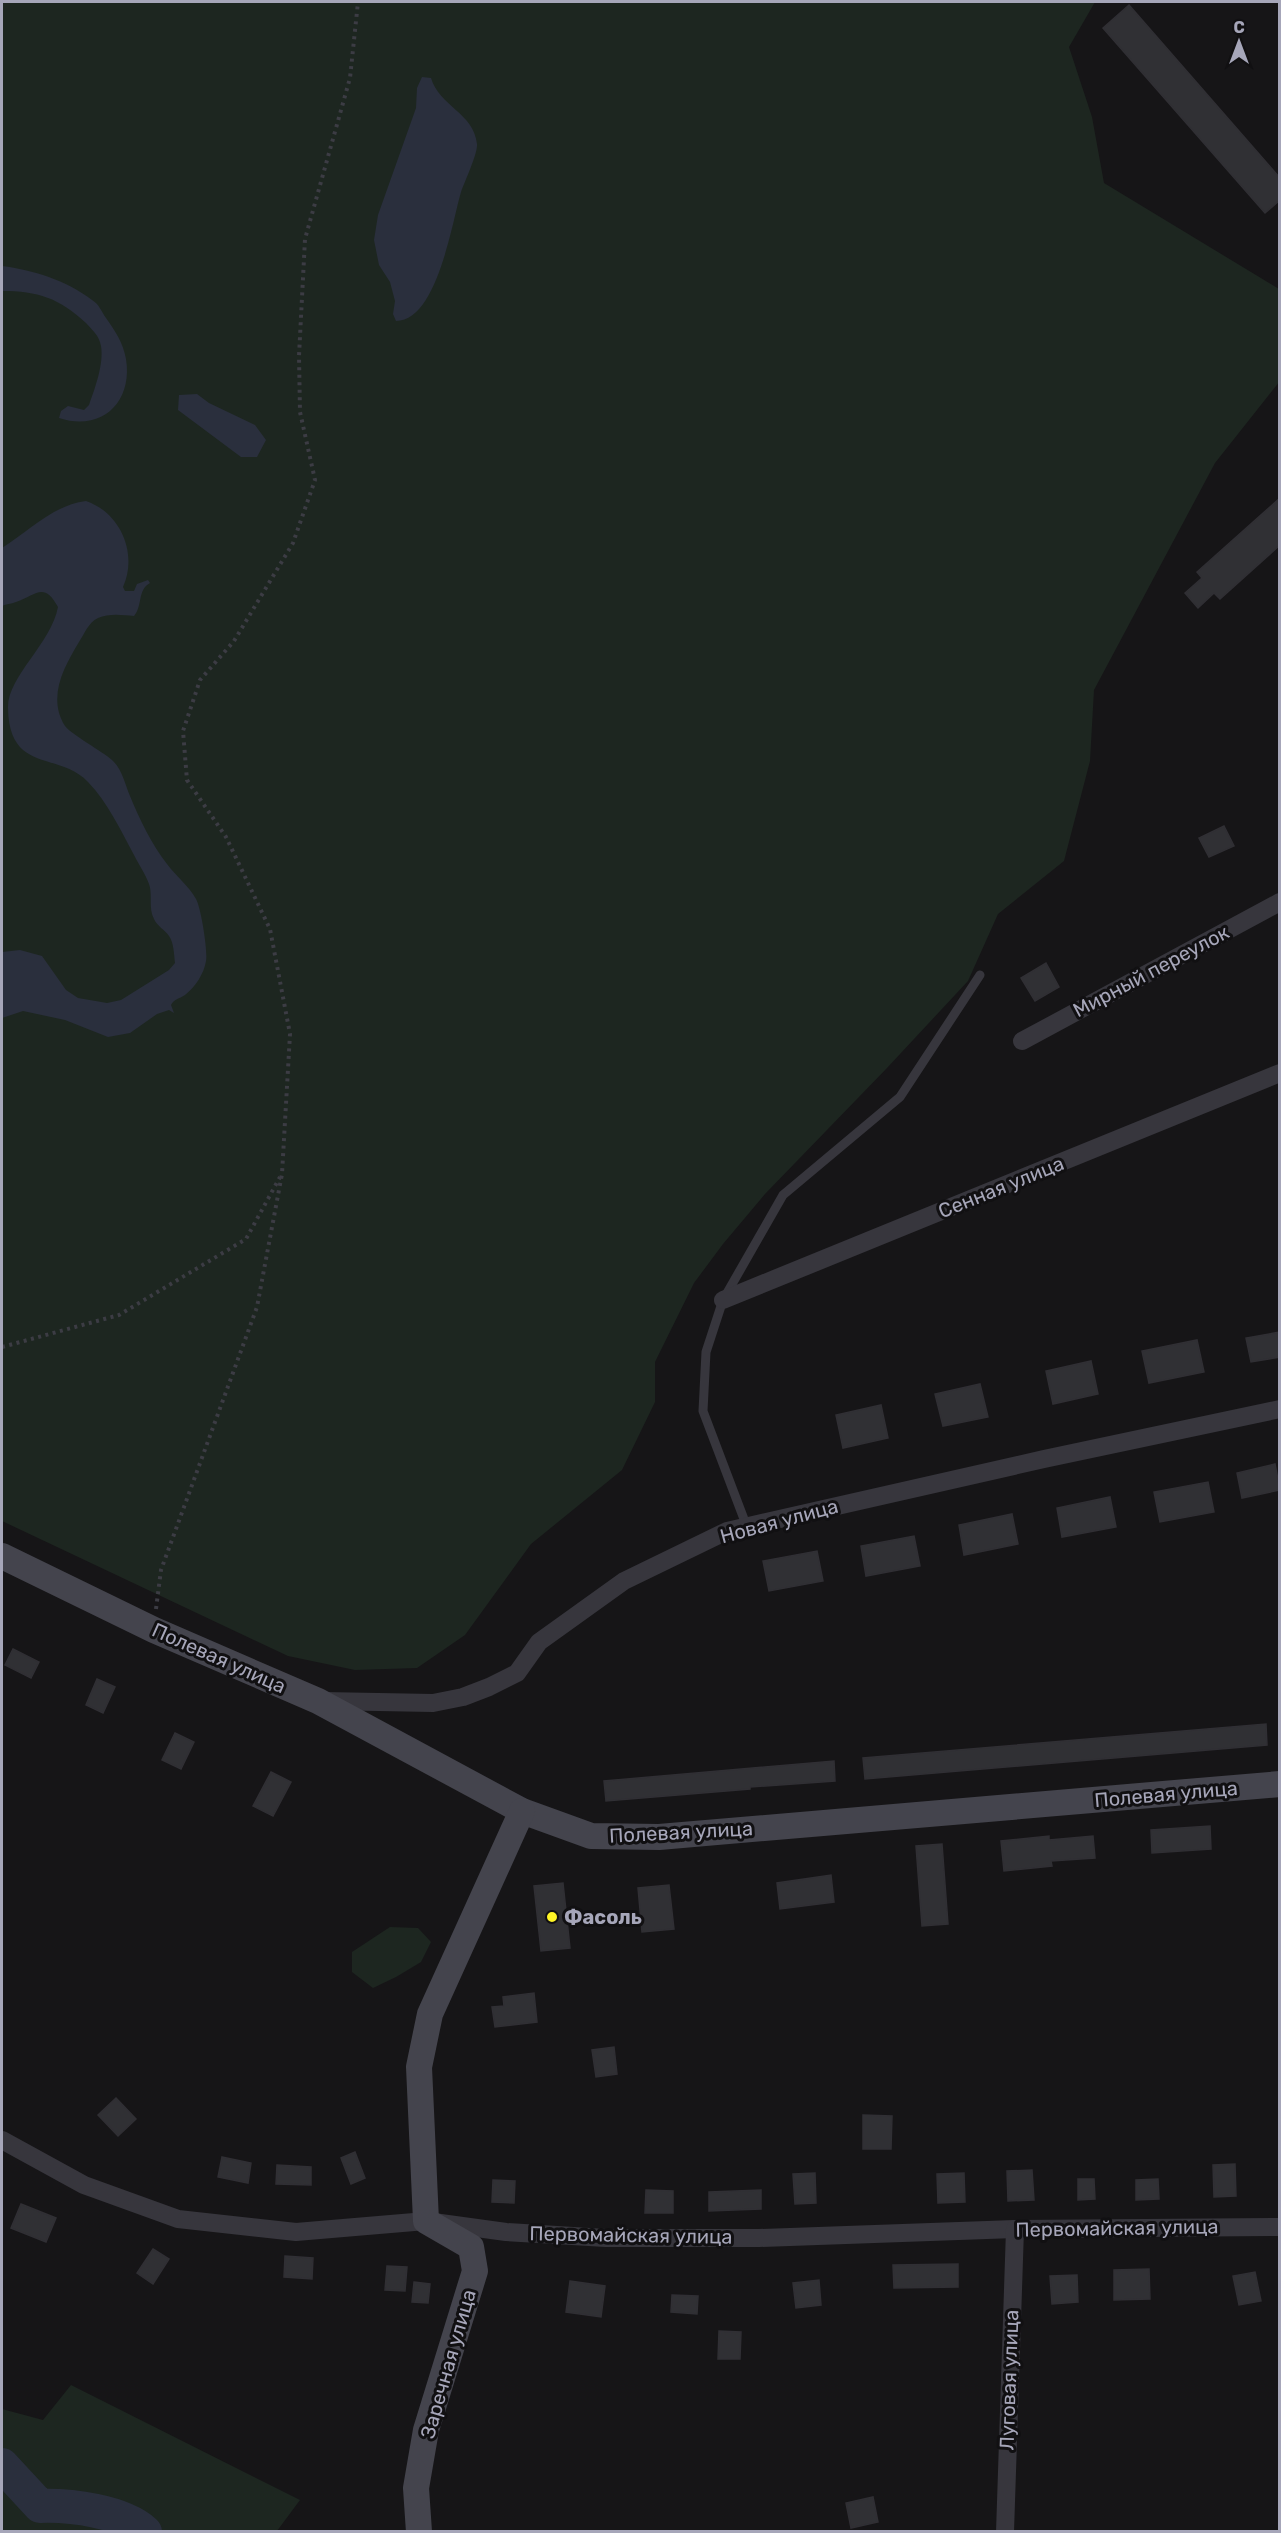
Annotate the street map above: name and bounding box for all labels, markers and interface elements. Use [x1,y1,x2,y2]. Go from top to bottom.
north arrow [1209,12,1269,72]
text: С [1233,18,1245,37]
street label: Мирный переулок [1069,920,1233,1022]
street label: Сенная улица [935,1151,1067,1223]
street label: Новая улица [717,1494,841,1548]
street label: Полевая улица [148,1618,290,1698]
street label: Полевая улица [1093,1776,1239,1812]
street label: Полевая улица [608,1816,754,1848]
place label: Фасоль [564,1905,642,1929]
marker: Фасоль [545,1910,559,1924]
street label: Первомайская улица [1015,2214,1219,2242]
street label: Первомайская улица [529,2221,733,2249]
street label: Заречная улица [415,2287,481,2441]
street label: Луговая улица [995,2309,1023,2451]

